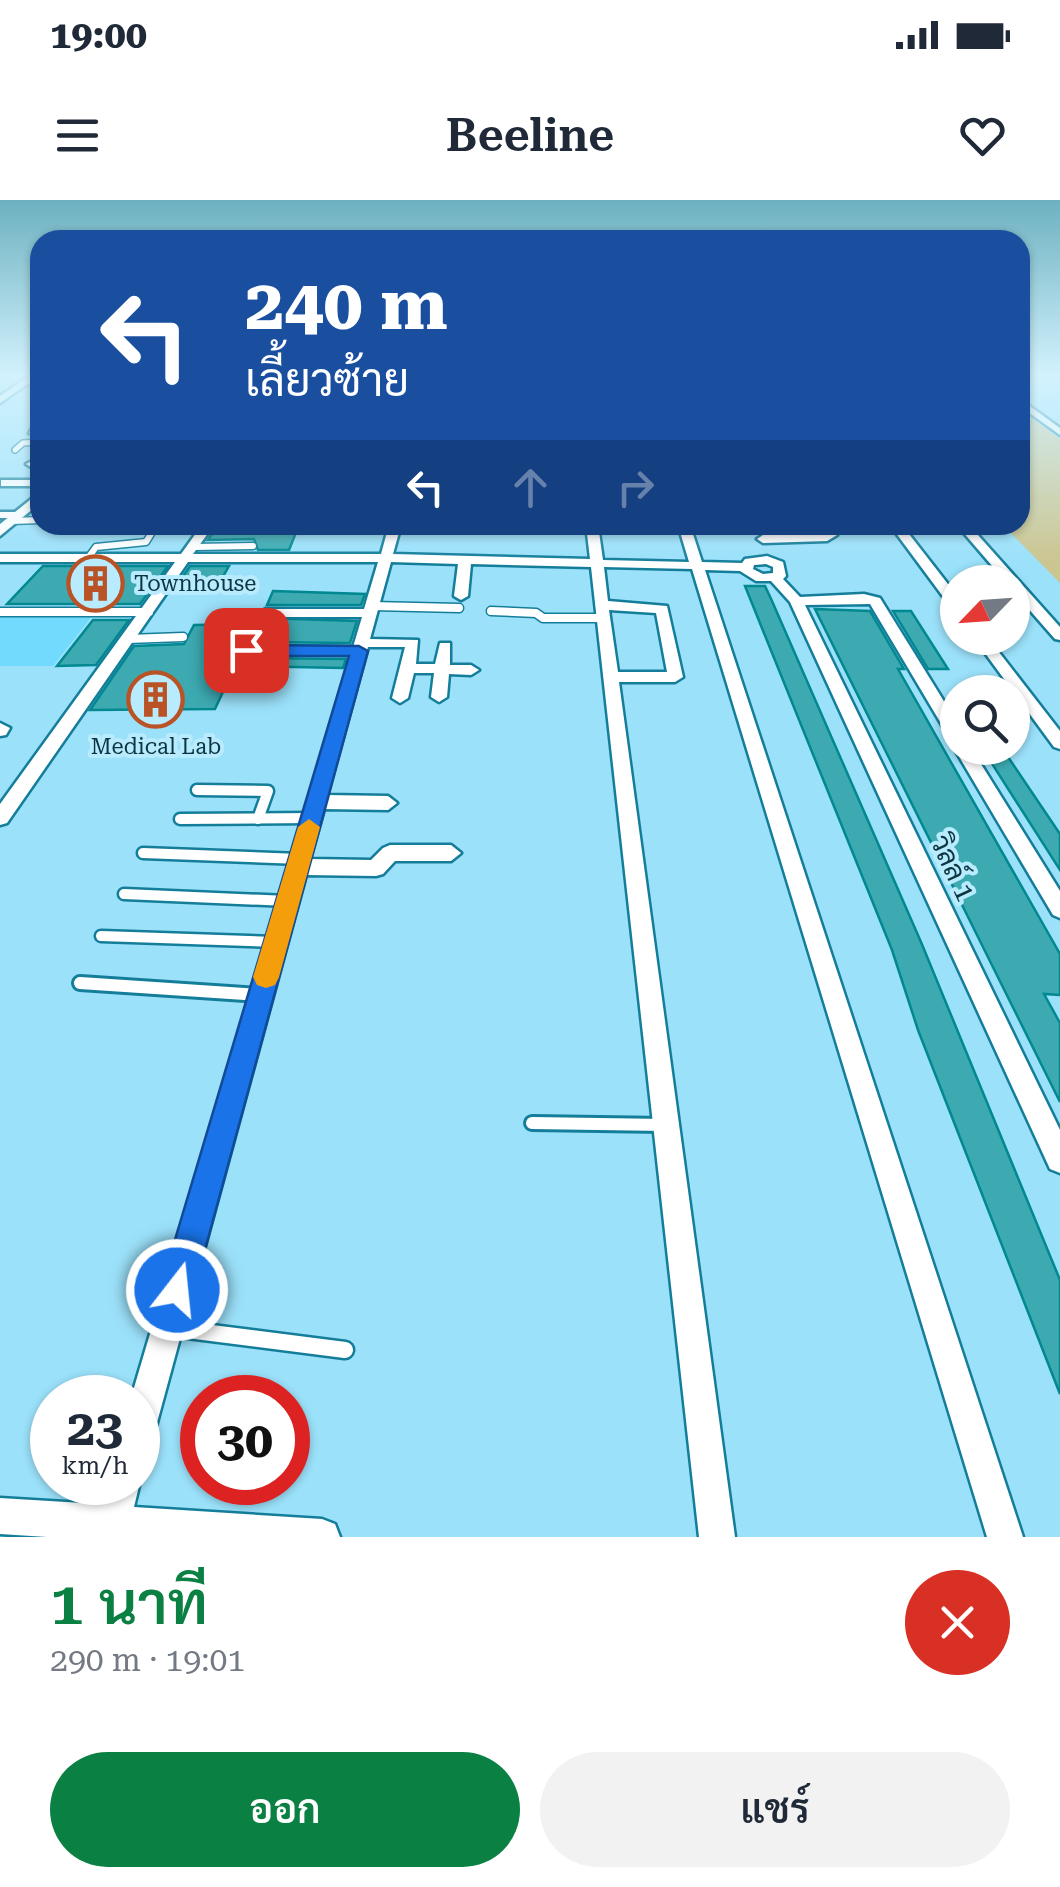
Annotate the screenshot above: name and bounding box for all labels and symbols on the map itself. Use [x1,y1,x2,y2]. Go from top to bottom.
building icon: Townhouse [65,553,125,613]
north arrow [940,565,1030,655]
place label: Townhouse [134,571,256,596]
pin [204,608,289,693]
building icon: Medical Lab [126,669,186,729]
place label: Medical Lab [91,734,221,759]
street label: วิลล์ 1 [923,827,985,907]
position arrow [125,1238,229,1342]
speed limit sign: 30 [180,1375,310,1505]

